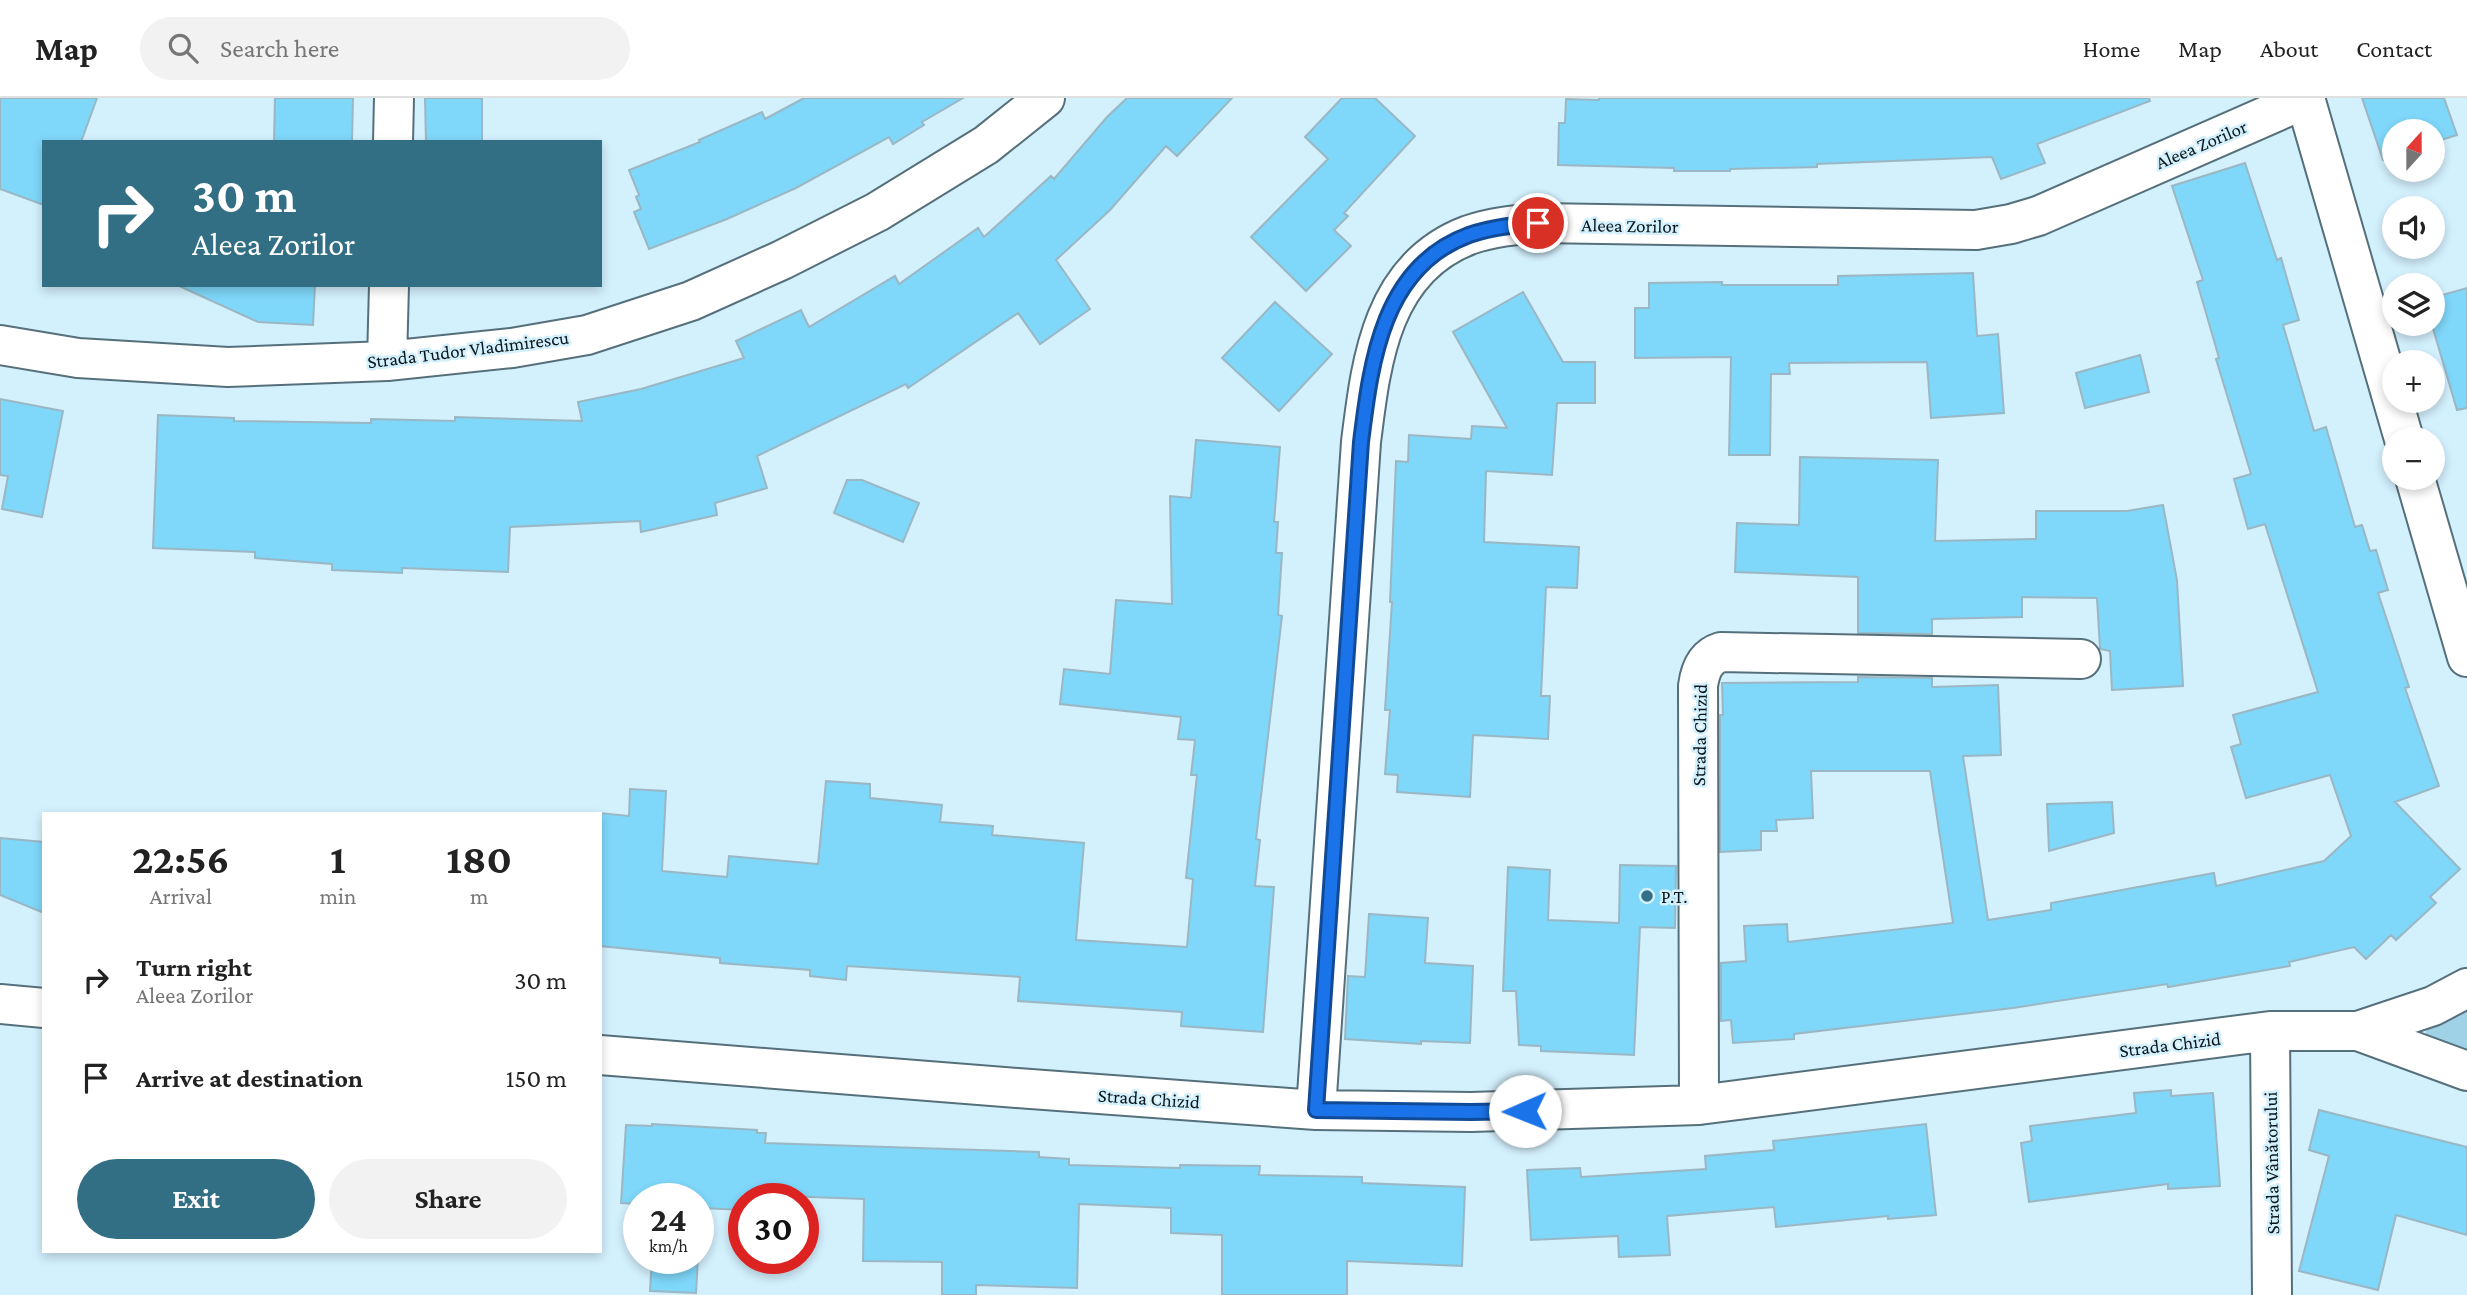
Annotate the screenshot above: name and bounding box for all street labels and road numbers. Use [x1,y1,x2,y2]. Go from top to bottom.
street label: Aleea Zorilor [2152,116,2250,173]
street label: Aleea Zorilor [1581,214,1679,237]
street label: Strada Tudor Vladimirescu [366,327,570,372]
street label: Strada Chizid [1688,684,1711,786]
street label: Strada Chizid [2118,1028,2222,1061]
street label: Strada Chizid [1097,1084,1201,1113]
street label: Strada Vânătorului [2260,1091,2283,1235]

